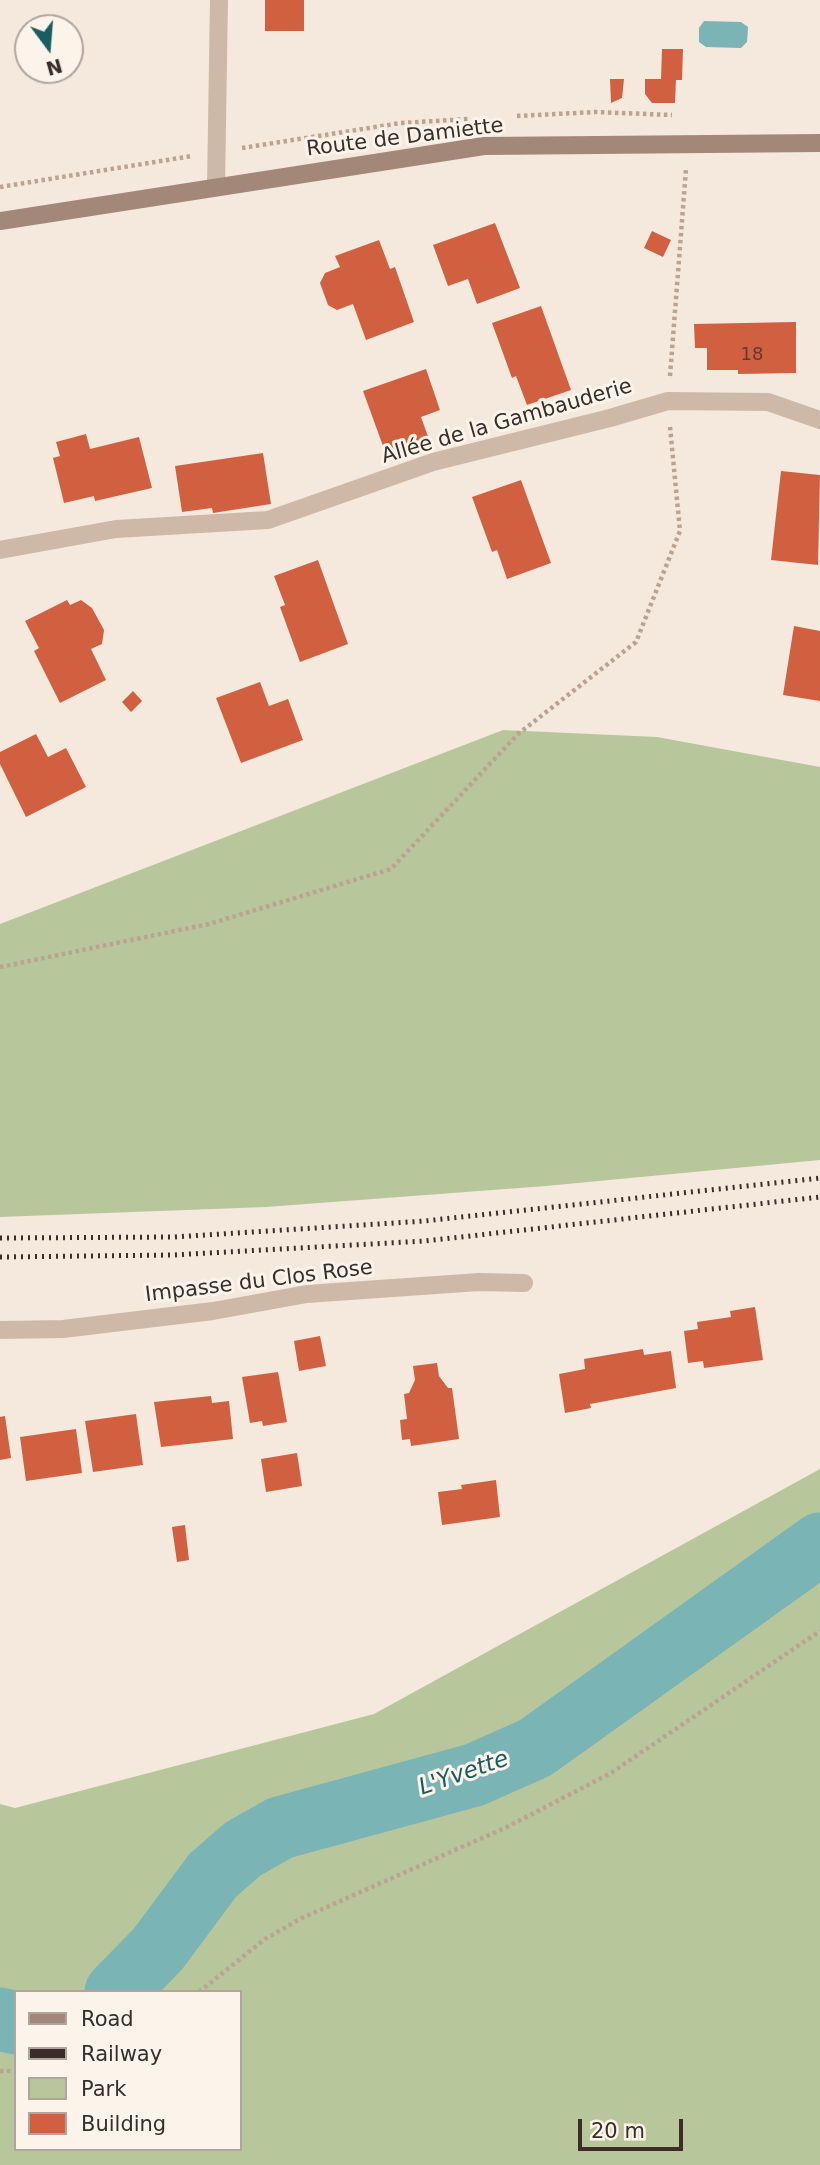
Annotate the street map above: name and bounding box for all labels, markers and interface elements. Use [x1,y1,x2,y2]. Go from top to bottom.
north arrow [14,14,84,84]
text: N [44,54,65,80]
street label: Route de Damiette [305,113,505,163]
house number: 18 [741,344,763,366]
street label: Allée de la Gambauderie [379,374,635,470]
street label: Impasse du Clos Rose [144,1256,374,1308]
water label: L'Yvette [415,1746,513,1802]
legend [14,1990,242,2151]
text: Road [81,2007,134,2031]
text: Railway [81,2042,162,2066]
text: Park [81,2077,126,2101]
scale bar [582,2106,687,2150]
text: Building [81,2112,166,2136]
text: 20 m [591,2119,645,2143]

